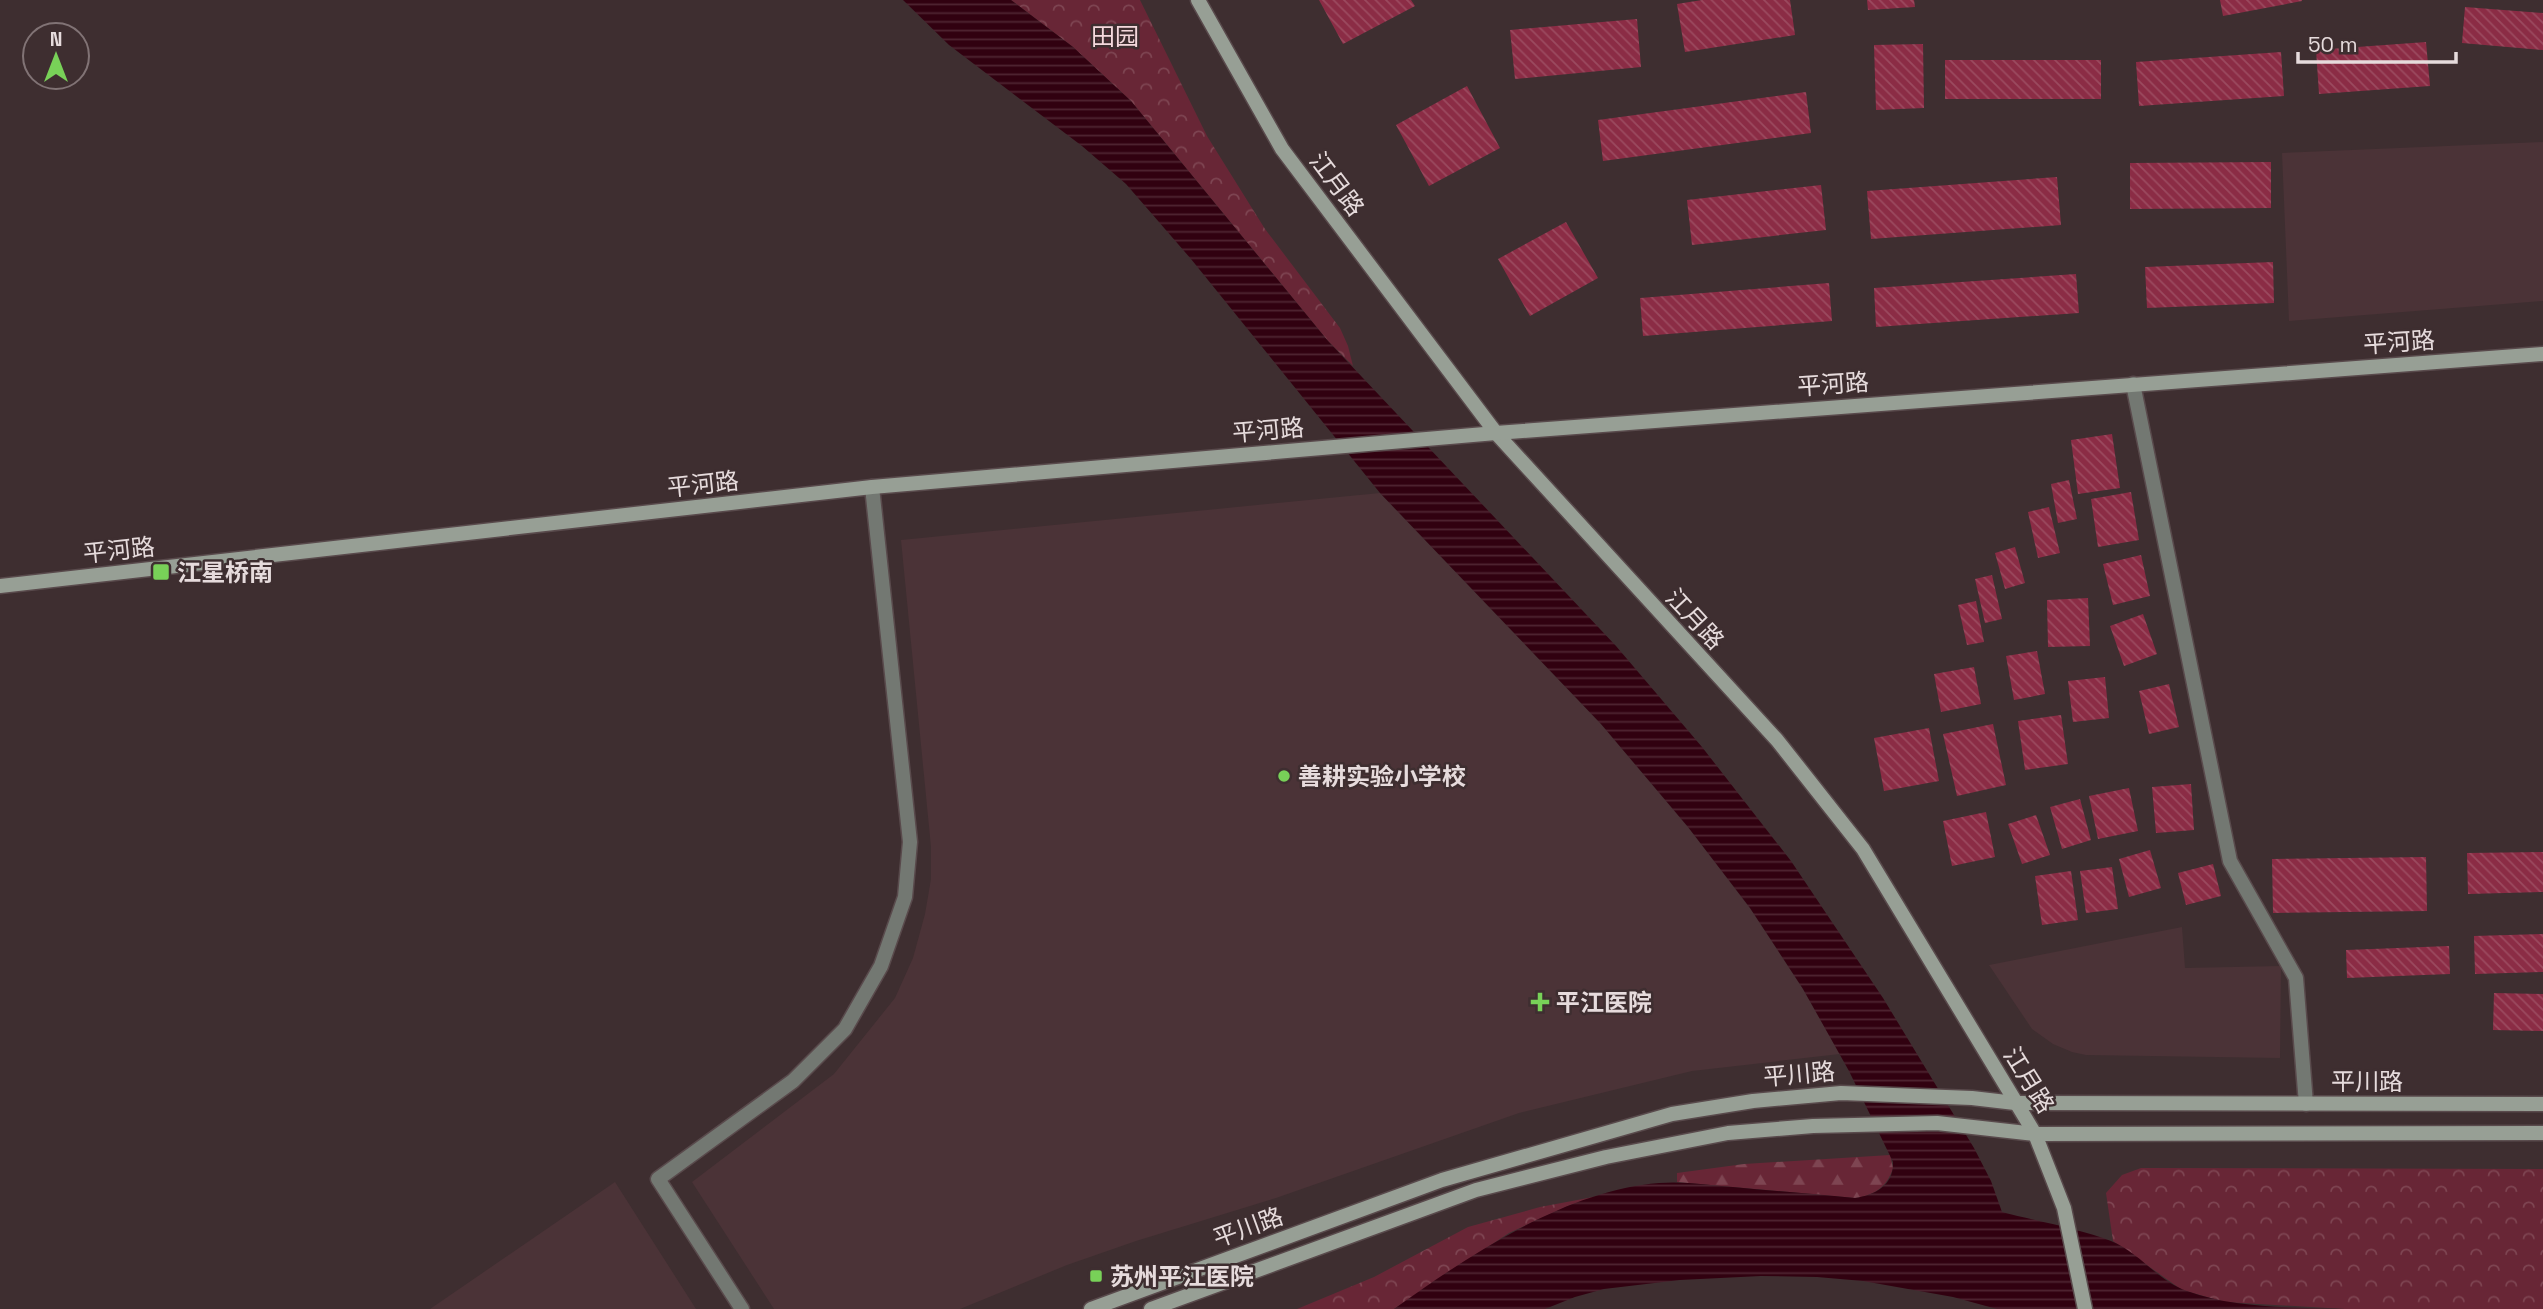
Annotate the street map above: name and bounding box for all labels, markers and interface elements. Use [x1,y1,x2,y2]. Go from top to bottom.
north arrow [21,21,91,91]
park label: 田园 [1091,21,1139,52]
scale bar [2298,21,2456,65]
text: N [50,27,62,52]
text: 50 m [2308,31,2358,58]
street label: 江月路 [1303,146,1371,222]
street label: 平河路 [2362,324,2436,360]
street label: 平河路 [1796,366,1870,402]
street label: 平河路 [1231,411,1305,449]
street label: 平河路 [666,465,740,503]
street label: 平河路 [82,531,156,569]
place label: 江星桥南 [177,557,273,588]
marker: 江星桥南 [151,562,171,582]
street label: 江月路 [1659,582,1731,656]
place label: 善耕实验小学校 [1298,761,1466,792]
marker: 善耕实验小学校 [1276,768,1292,784]
place label: 平江医院 [1556,987,1652,1018]
marker: 平江医院 [1530,992,1550,1012]
street label: 江月路 [1997,1041,2061,1119]
street label: 平川路 [1762,1055,1836,1093]
street label: 平川路 [2331,1066,2403,1097]
street label: 平川路 [1209,1200,1287,1254]
place label: 苏州平江医院 [1110,1261,1254,1292]
marker: 苏州平江医院 [1088,1268,1104,1284]

